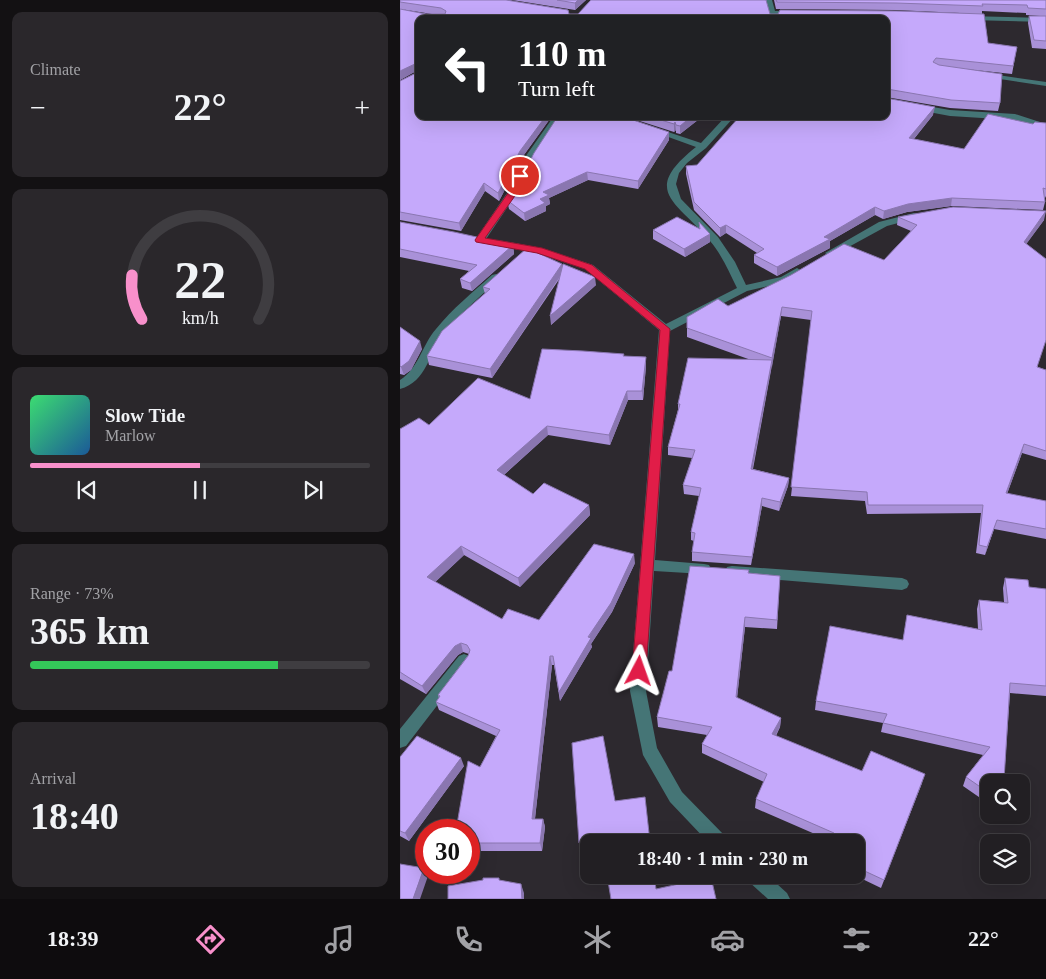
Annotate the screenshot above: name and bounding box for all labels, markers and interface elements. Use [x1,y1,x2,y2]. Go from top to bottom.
icon: left [435,35,500,100]
text: 110 m [518,35,606,74]
text: Climate [30,61,81,78]
text: Turn left [518,76,595,101]
text: 22° [173,86,227,128]
text: − [30,92,46,123]
text: + [354,92,370,123]
pin [499,155,541,197]
icon: arrive [506,162,534,190]
text: 22 [174,252,226,309]
text: km/h [182,308,218,328]
text: Slow Tide [105,405,185,426]
text: Marlow [105,427,156,444]
icon: previous [73,476,101,504]
icon: pause [186,476,214,504]
icon: next [299,476,327,504]
text: Range · 73% [30,585,114,602]
text: 365 km [30,610,149,652]
position arrow [612,644,664,696]
text: Arrival [30,770,76,787]
map controls [980,774,1030,884]
button: search [980,774,1030,824]
text: 18:40 [30,795,119,837]
speed limit sign: 30 [415,819,480,884]
button: layers [980,834,1030,884]
text: 18:40 · 1 min · 230 m [637,848,808,869]
icon: directions [193,922,228,957]
icon: music [322,922,357,957]
icon: phone [451,922,486,957]
icon: climate [580,922,615,957]
icon: car [710,922,745,957]
icon: filters [839,922,874,957]
text: 18:39 [47,926,98,951]
text: 22° [968,926,999,951]

